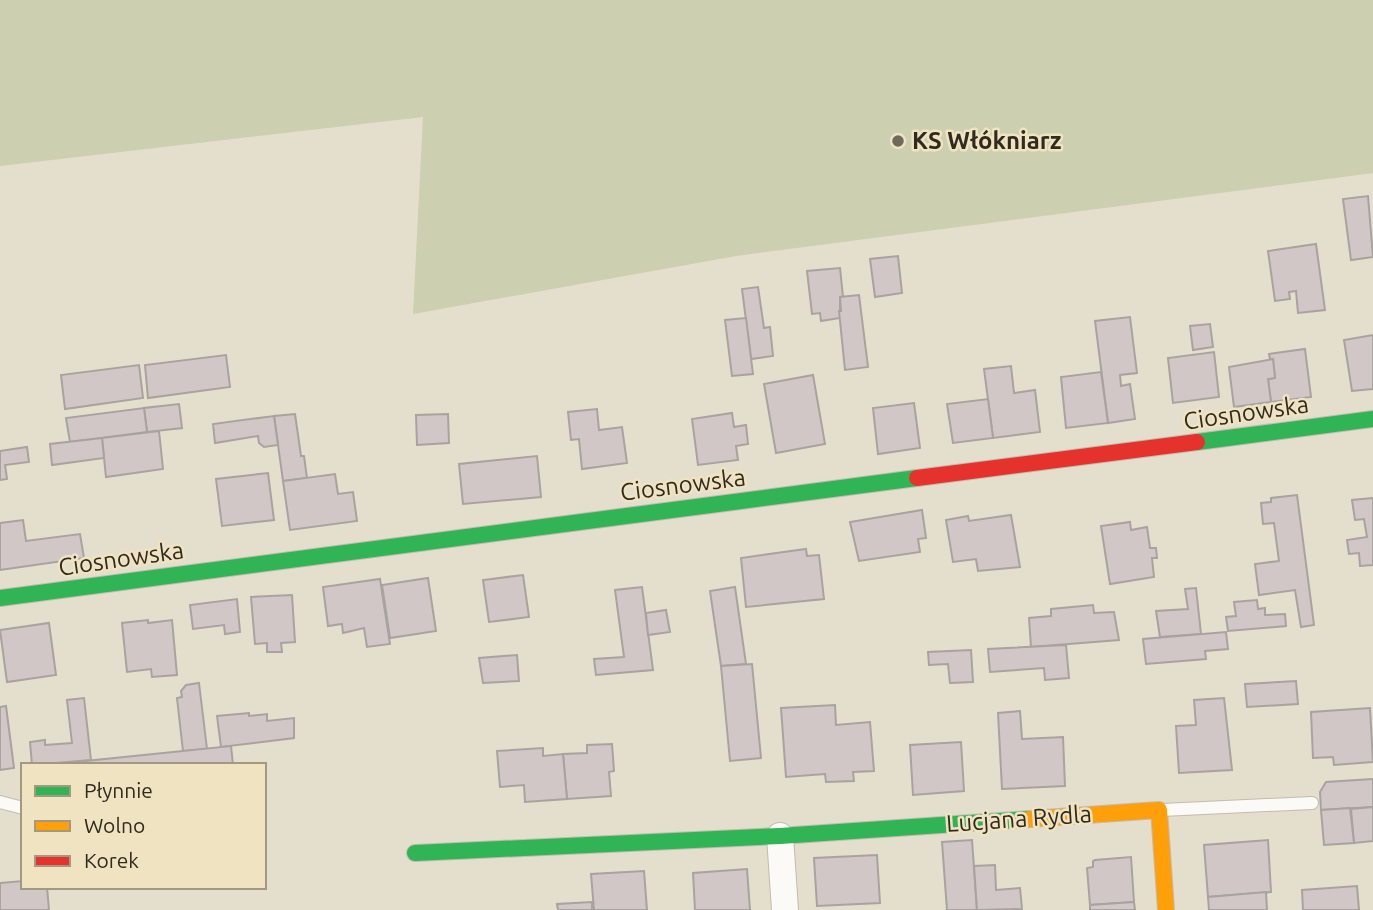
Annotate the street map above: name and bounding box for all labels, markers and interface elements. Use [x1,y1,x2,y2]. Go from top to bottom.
place label: KS Włókniarz [912,127,1062,154]
marker: KS Włókniarz [890,133,906,149]
street label: Ciosnowska [1182,390,1310,435]
street label: Ciosnowska [619,463,747,506]
street label: Ciosnowska [57,536,185,581]
legend [21,763,266,889]
text: Płynnie [84,778,153,802]
street label: Lucjana Rydla [945,800,1093,837]
text: Wolno [84,813,145,837]
text: Korek [84,848,139,872]

